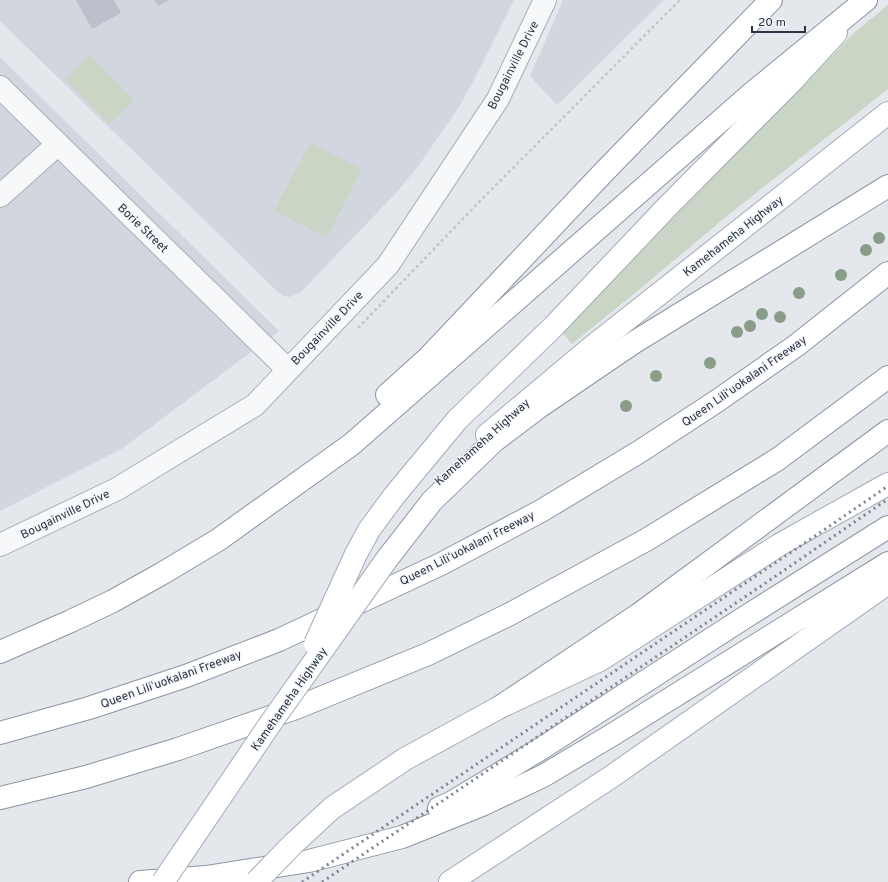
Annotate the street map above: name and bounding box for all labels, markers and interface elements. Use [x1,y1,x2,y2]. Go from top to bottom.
scale bar [752,8,805,34]
text: 20 m [758,15,786,31]
street label: Bougainville Drive [485,18,543,113]
street label: Kamehameha Highway [680,193,787,281]
street label: Borie Street [114,201,171,257]
street label: Bougainville Drive [288,288,367,369]
street label: Queen Liliʻuokalani Freeway [679,332,810,431]
street label: Kamehameha Highway [432,396,534,490]
street label: Bougainville Drive [18,486,113,543]
street label: Queen Liliʻuokalani Freeway [397,508,538,590]
street label: Kamehameha Highway [248,645,332,755]
street label: Queen Liliʻuokalani Freeway [98,647,244,713]

